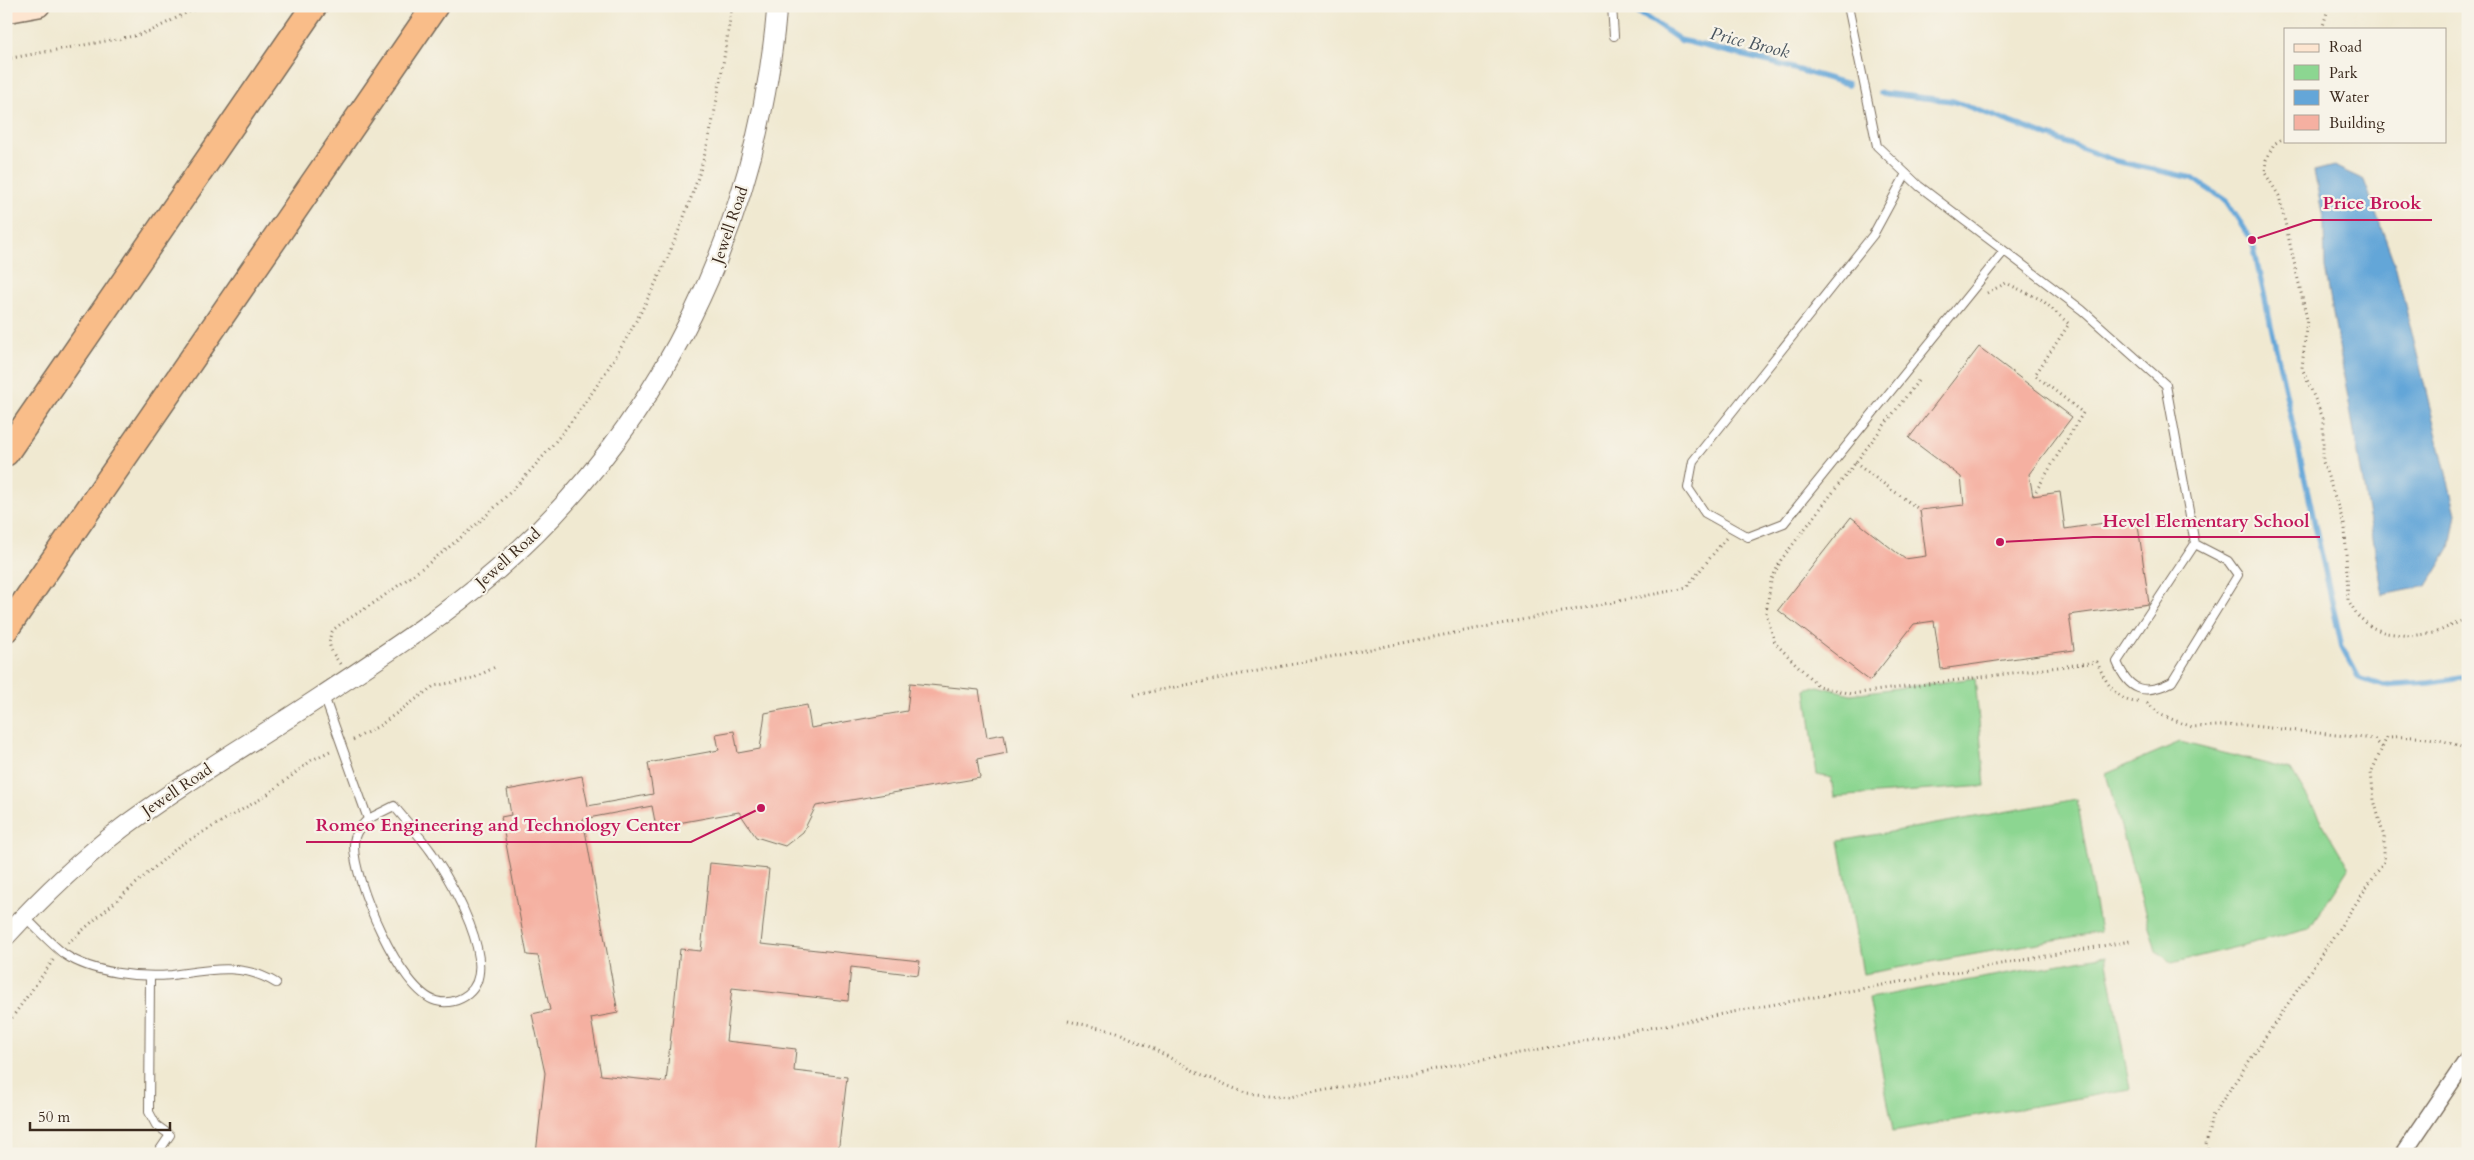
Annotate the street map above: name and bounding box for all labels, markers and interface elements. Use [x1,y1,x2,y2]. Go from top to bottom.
water label: Price Brook [1708,21,1792,65]
legend [2284,28,2446,142]
text: Road [2329,37,2362,57]
text: Park [2329,63,2358,83]
text: Water [2328,87,2370,107]
text: Building [2329,113,2385,133]
street label: Jewell Road [706,183,754,268]
callout: Price Brook [2313,187,2432,220]
text: Price Brook [2322,191,2422,216]
callout: Hevel Elementary School [2093,504,2320,537]
text: Hevel Elementary School [2103,509,2309,534]
street label: Jewell Road [469,523,546,594]
street label: Jewell Road [136,758,217,823]
callout: Romeo Engineering and Technology Center [306,809,691,842]
text: Romeo Engineering and Technology Center [316,813,681,838]
scale bar [30,1100,170,1132]
text: 50 m [38,1107,70,1127]

